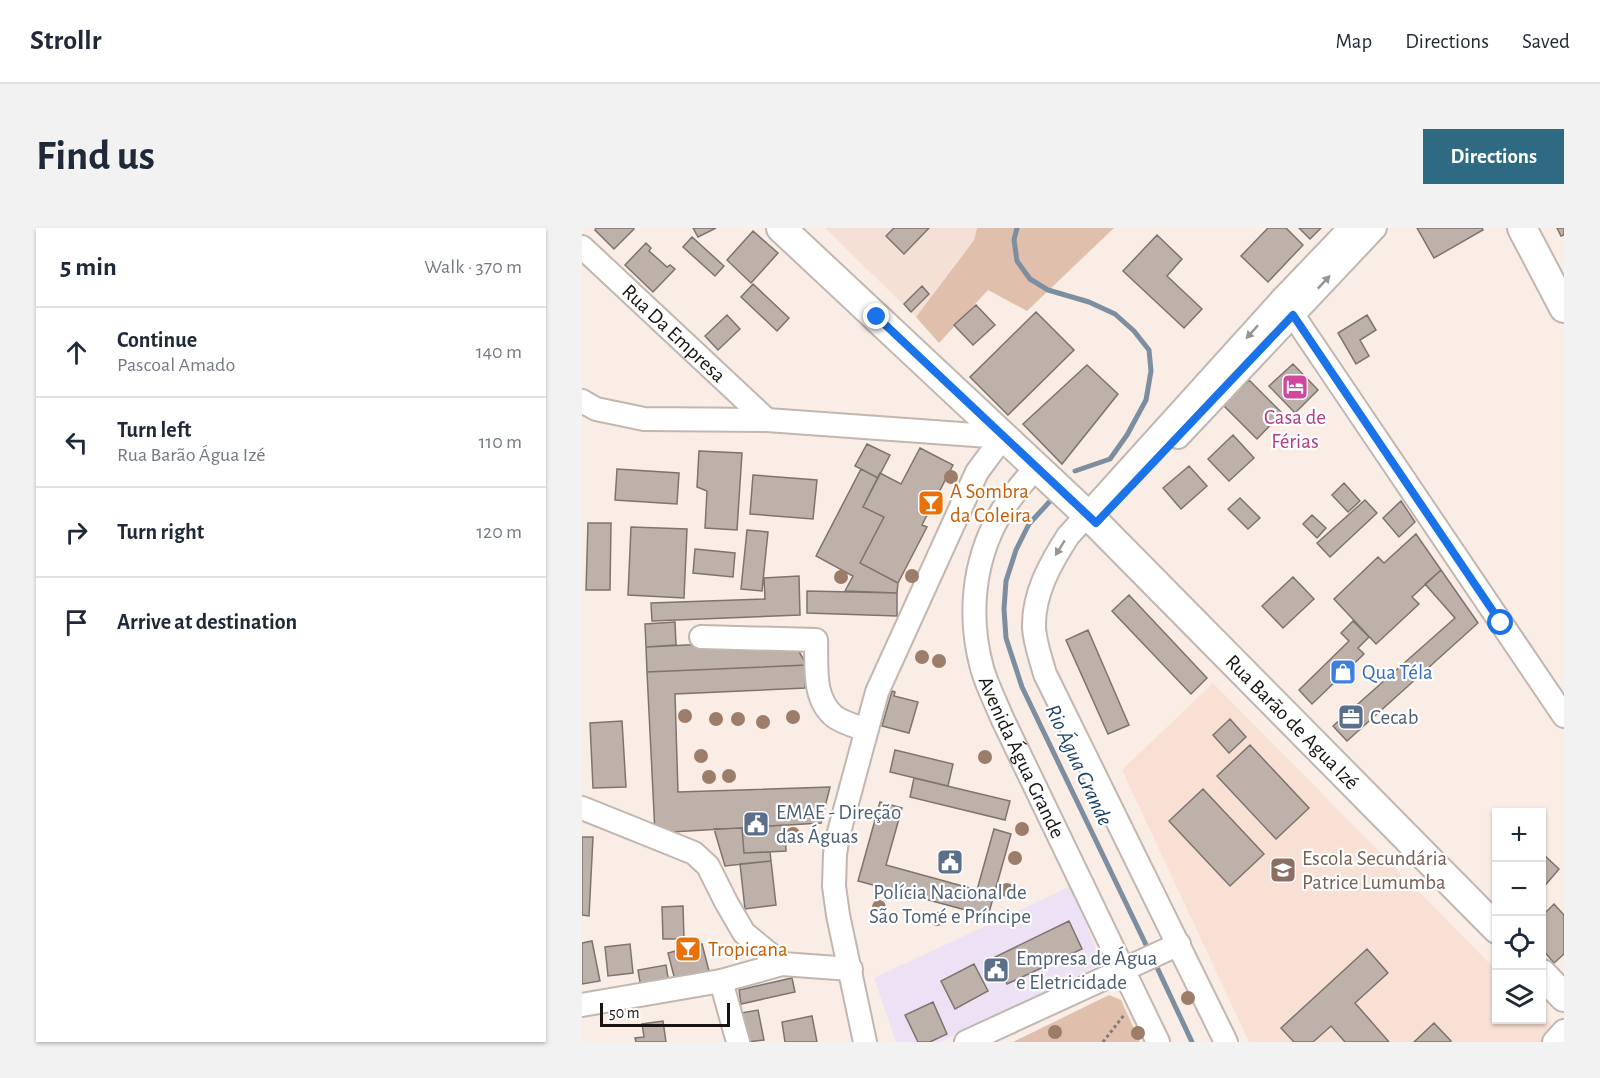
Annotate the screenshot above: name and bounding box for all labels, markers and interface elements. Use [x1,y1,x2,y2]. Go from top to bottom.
text: Strollr [30,27,101,55]
text: Map [1336,31,1372,52]
text: Directions [1405,31,1489,52]
text: Saved [1522,31,1570,52]
button: Directions [1423,129,1564,184]
text: Find us [36,135,155,177]
text: 5 min [60,254,117,280]
text: Walk · 370 m [424,257,522,277]
one-way arrow [1317,275,1331,290]
street label: Rua Da Empresa [618,280,730,386]
route end [863,303,889,329]
one-way arrow [1246,324,1259,339]
text: Continue [117,329,197,351]
icon: ahead [60,336,93,369]
text: 140 m [476,342,522,362]
text: Pascoal Amado [117,355,235,375]
hotel icon: Casa de Férias [1280,372,1310,402]
place label: Casa de Férias [1264,407,1326,452]
text: Turn left [117,419,191,441]
icon: left [60,426,93,459]
text: 110 m [478,432,522,452]
text: Rua Barão Água Izé [117,445,265,465]
place label: A Sombra da Coleira [950,481,1031,526]
bar icon: A Sombra da Coleira [916,488,946,518]
icon: right [60,516,93,549]
text: Turn right [117,521,204,543]
text: 120 m [476,522,522,542]
one-way arrow [1055,540,1066,556]
icon: arrive [60,606,93,639]
route start [1487,609,1513,635]
text: Arrive at destination [117,611,297,633]
street label: Rua Barão de Agua Izé [1222,650,1363,793]
shop icon: Qua Téla [1328,657,1358,687]
place label: Qua Téla [1362,662,1433,683]
street label: Avenida Água Grande [975,673,1069,841]
water label: Rio Água Grande [1041,701,1118,829]
office icon: Cecab [1336,702,1366,732]
place label: Cecab [1370,707,1419,728]
place label: EMAE - Direção das Águas [776,802,901,847]
map controls [1492,808,1546,1024]
button: + [1492,808,1546,862]
public building icon: EMAE - Direção das Águas [741,809,771,839]
public building icon: Polícia Nacional de São Tomé e Príncipe [935,847,965,877]
place label: Escola Secundária Patrice Lumumba [1302,848,1447,893]
school or university icon: Escola Secundária Patrice Lumumba [1268,855,1298,885]
button: − [1492,862,1546,916]
place label: Polícia Nacional de São Tomé e Príncipe [869,882,1031,927]
button: locate [1492,916,1546,970]
bar icon: Tropicana [673,934,703,964]
place label: Tropicana [708,939,788,960]
place label: Empresa de Água e Eletricidade [1016,946,1158,993]
public building icon: Empresa de Água e Eletricidade [981,955,1011,985]
button: layers [1492,970,1546,1024]
scale bar [600,1000,730,1028]
text: 50 m [609,1005,640,1021]

